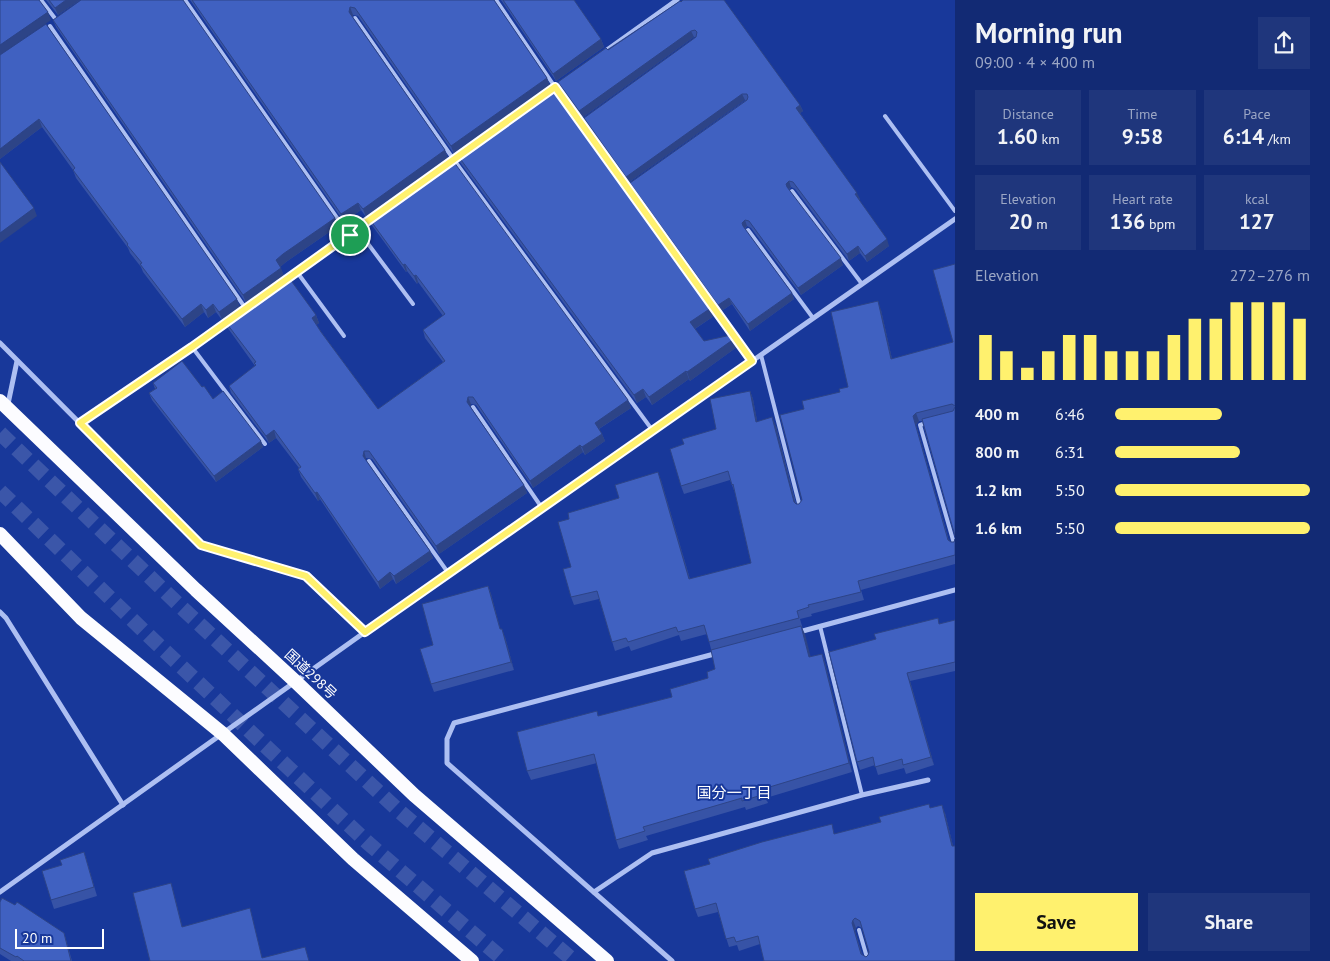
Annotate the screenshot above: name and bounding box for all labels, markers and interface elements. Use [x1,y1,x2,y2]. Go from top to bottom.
text: Morning run [975,14,1123,51]
button: share [1258,17,1310,69]
text: 09:00 · 4 × 400 m [975,52,1095,72]
text: Distance [1003,105,1054,123]
text: Time [1127,105,1158,123]
text: Pace [1243,105,1271,123]
text: 1.60 [997,123,1038,150]
text: 9:58 [1122,123,1163,150]
text: 6:14 [1223,123,1264,150]
text: km [1038,130,1060,148]
text: /km [1264,130,1291,148]
text: Elevation [1000,190,1056,208]
text: Heart rate [1112,190,1173,208]
text: kcal [1245,190,1269,208]
text: 20 [1009,208,1033,235]
text: 136 [1110,208,1145,235]
text: 127 [1239,208,1275,235]
pin [329,214,371,256]
text: m [1033,215,1048,233]
text: bpm [1145,215,1175,233]
icon: arrive [336,221,364,249]
text: Elevation [975,265,1039,285]
text: 272–276 m [1230,265,1310,285]
text: 400 m [975,404,1019,424]
text: 6:46 [1055,404,1085,424]
text: 800 m [975,442,1019,462]
text: 6:31 [1055,442,1085,462]
text: 1.2 km [975,480,1022,500]
text: 5:50 [1055,480,1085,500]
text: 1.6 km [975,518,1022,538]
text: 5:50 [1055,518,1085,538]
street label: 国道298号 [281,645,341,703]
district label: 国分一丁目 [696,783,772,802]
button: Save [975,893,1138,951]
button: Share [1148,893,1310,951]
scale bar [15,926,104,949]
text: 20 m [22,929,52,947]

